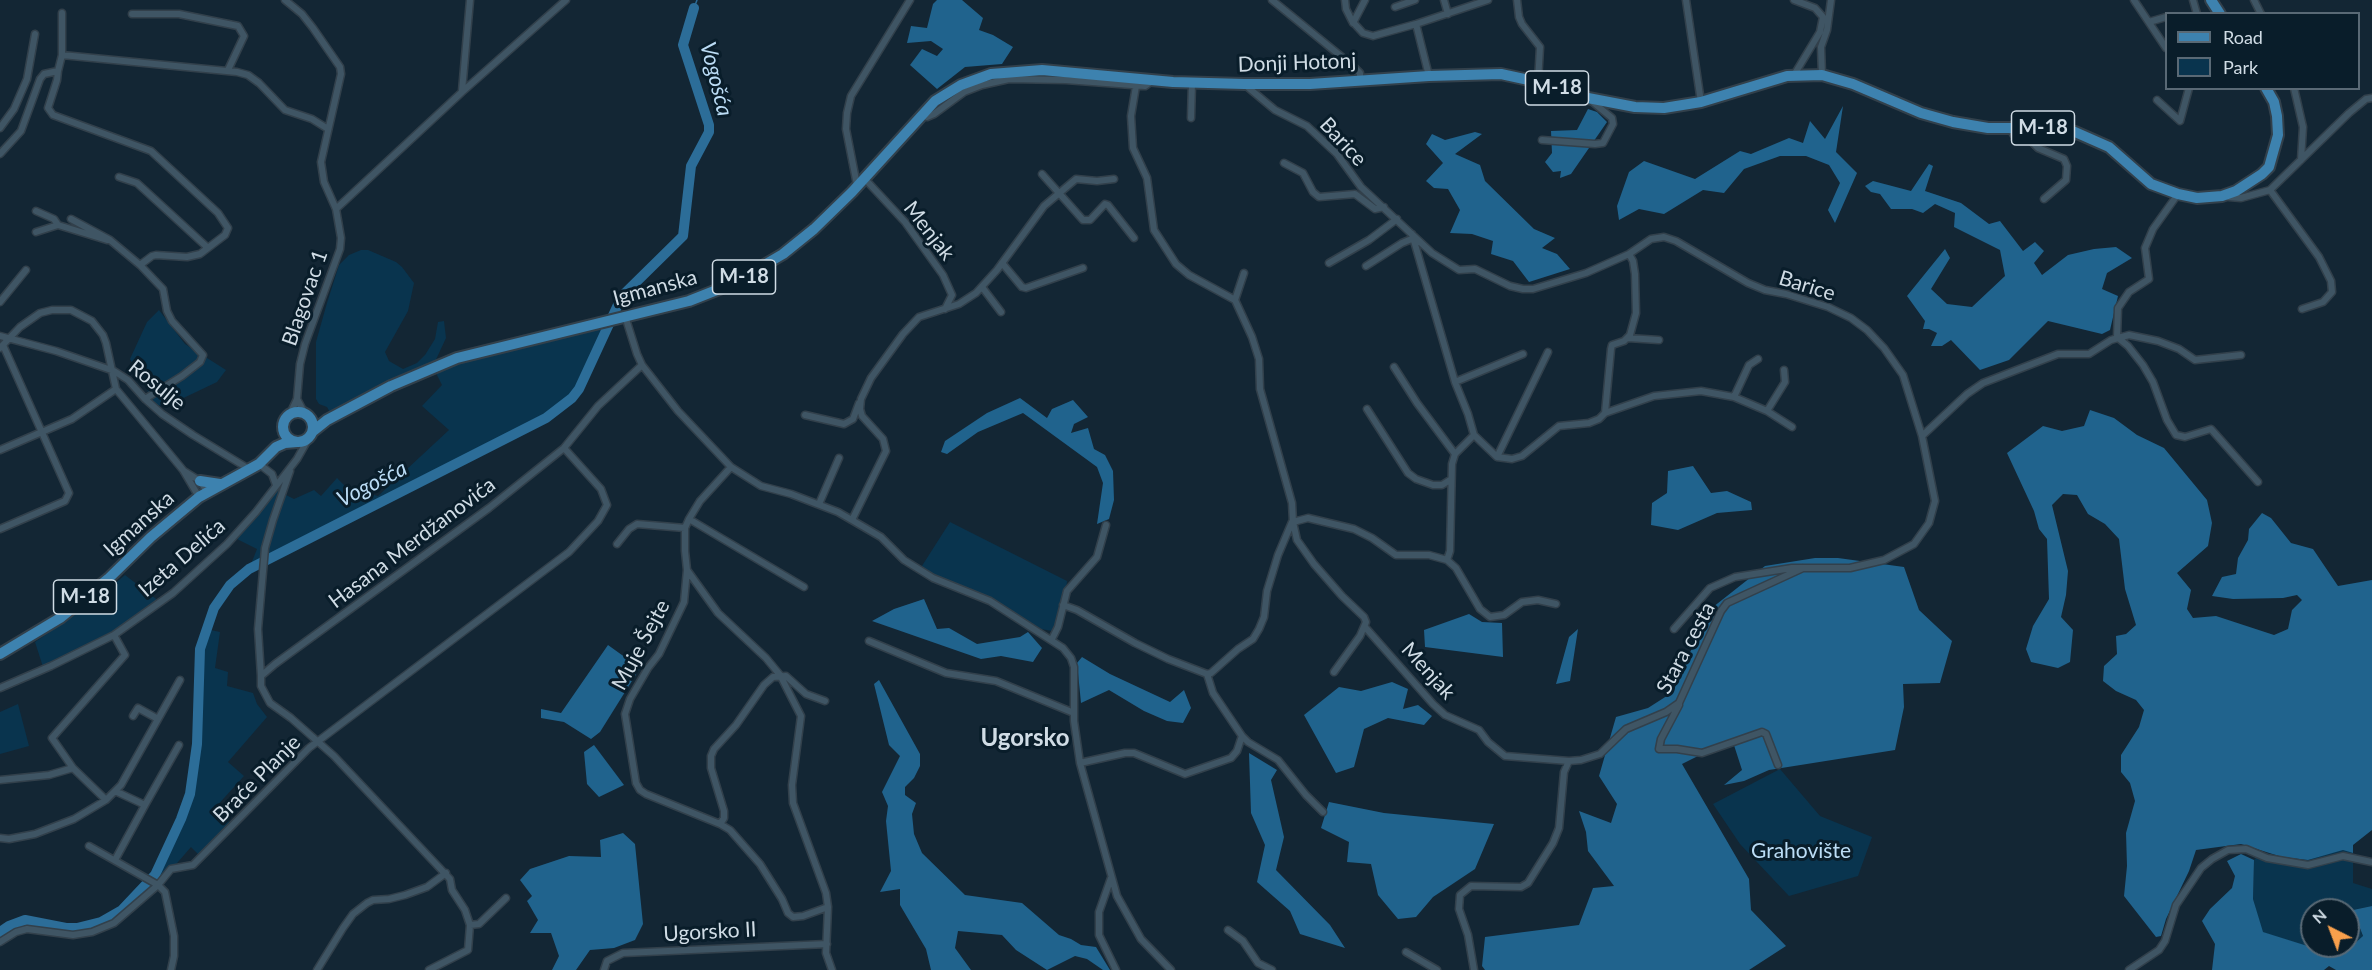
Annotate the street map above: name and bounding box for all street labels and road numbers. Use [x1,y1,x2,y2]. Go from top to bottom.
street label: Donji Hotonj [1237,48,1357,78]
road number: M-18 [1526,71,1588,105]
road number: M-18 [2012,111,2074,145]
street label: Barice [1314,112,1372,172]
street label: Menjak [898,196,960,266]
street label: Blagovac 1 [277,247,333,349]
road number: M-18 [712,260,776,294]
street label: Igmanska [610,265,700,311]
street label: Barice [1776,266,1838,306]
street label: Rosulje [123,354,191,416]
street label: Hasana Merdžanovića [324,472,500,614]
street label: Igmanska [99,486,179,562]
street label: Izeta Delića [133,513,231,603]
road number: M-18 [54,580,116,614]
street label: Muje Šejte [607,596,675,694]
street label: Stara cesta [1651,598,1721,698]
street label: Menjak [1396,637,1460,705]
street label: Braće Planje [208,730,306,828]
street label: Ugorsko II [663,917,757,947]

